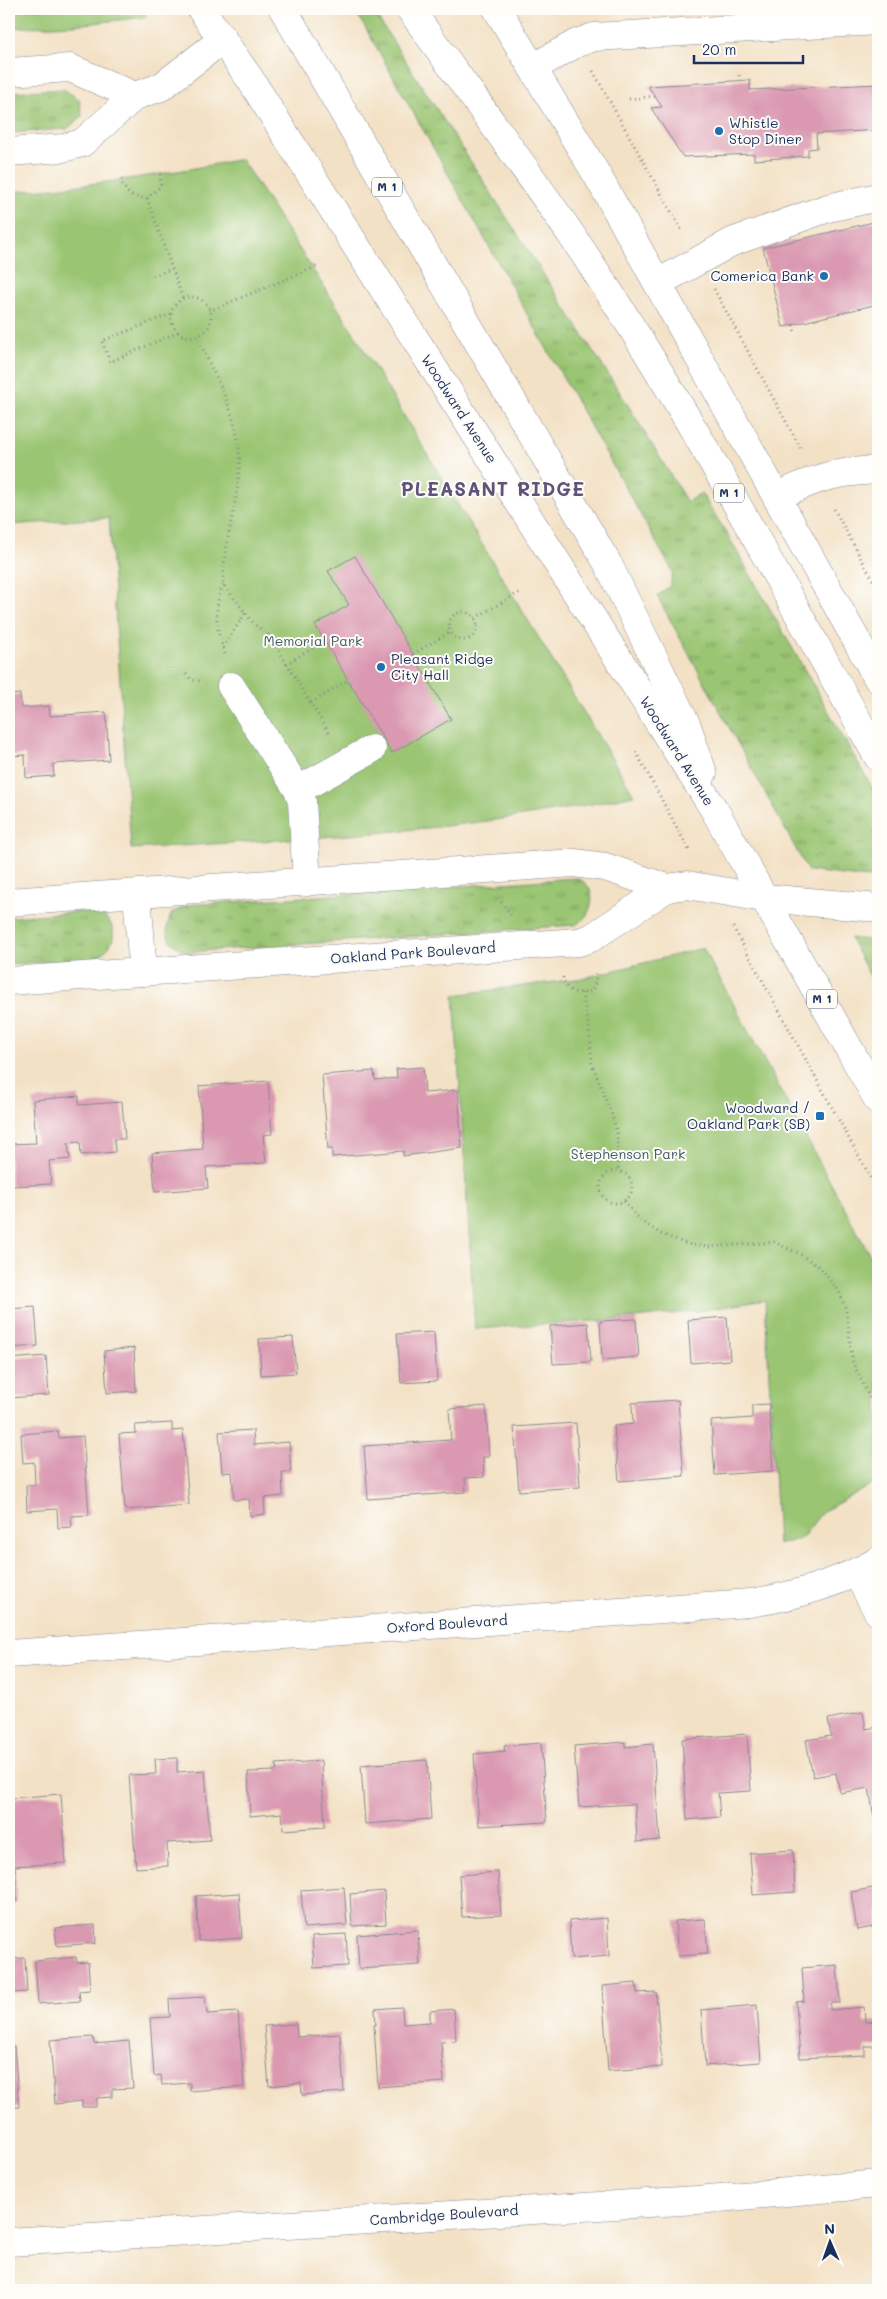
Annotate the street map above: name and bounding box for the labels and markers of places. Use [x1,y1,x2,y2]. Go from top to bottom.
place label: Whistle Stop Diner [729,113,802,148]
marker: Whistle Stop Diner [713,125,725,137]
place label: Comerica Bank [711,266,814,285]
marker: Comerica Bank [818,270,830,282]
place label: Pleasant Ridge City Hall [391,649,493,684]
marker: Pleasant Ridge City Hall [375,661,387,673]
place label: Woodward / Oakland Park (SB) [687,1098,810,1133]
marker: Woodward / Oakland Park (SB) [814,1110,826,1122]

